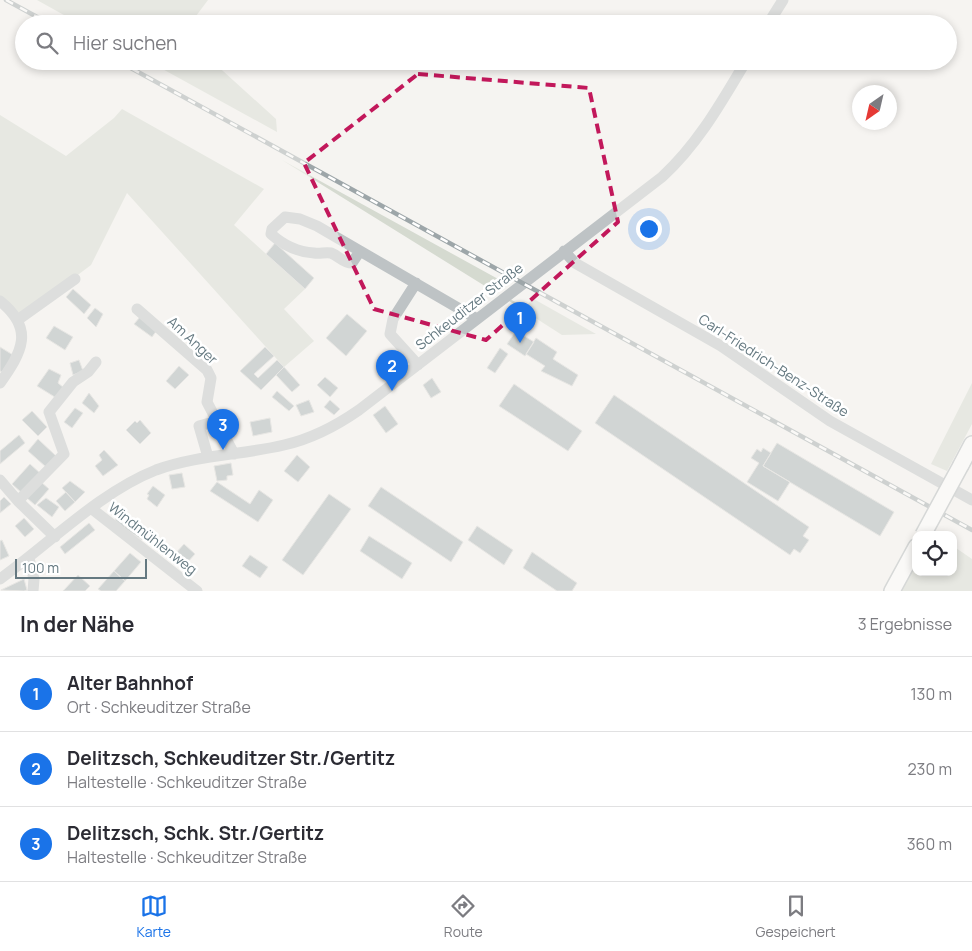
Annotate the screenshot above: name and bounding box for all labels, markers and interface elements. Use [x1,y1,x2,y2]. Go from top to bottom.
search box [15,15,957,70]
icon: search [33,29,61,57]
text: Hier suchen [73,30,177,56]
north arrow [852,85,897,130]
your location [636,216,662,242]
street label: Schkeuditzer Straße [411,258,527,354]
pin: 1 [504,302,536,343]
street label: Carl-Friedrich-Benz-Straße [695,309,853,421]
street label: Am Anger [164,312,222,368]
pin: 2 [376,350,408,391]
pin: 3 [207,409,239,450]
street label: Windmühlenweg [105,497,201,579]
map controls [912,531,957,576]
button: locate [912,531,957,576]
scale bar [15,556,148,579]
text: 100 m [22,558,59,577]
text: In der Nähe [20,610,134,638]
text: 3 Ergebnisse [858,613,952,635]
text: Alter Bahnhof [67,670,193,696]
text: 1 [32,683,40,705]
text: 130 m [910,683,952,705]
text: Ort · Schkeuditzer Straße [67,696,251,718]
text: Delitzsch, Schkeuditzer Str./Gertitz [67,745,395,771]
text: 2 [31,758,41,780]
text: 230 m [908,758,952,780]
text: Haltestelle · Schkeuditzer Straße [67,771,307,793]
text: Delitzsch, Schk. Str./Gertitz [67,820,324,846]
text: 3 [31,833,41,855]
text: 360 m [907,833,952,855]
text: Haltestelle · Schkeuditzer Straße [67,846,307,868]
tab: Karte [136,892,171,941]
tab: Route [444,892,483,941]
tab: Gespeichert [756,892,836,941]

